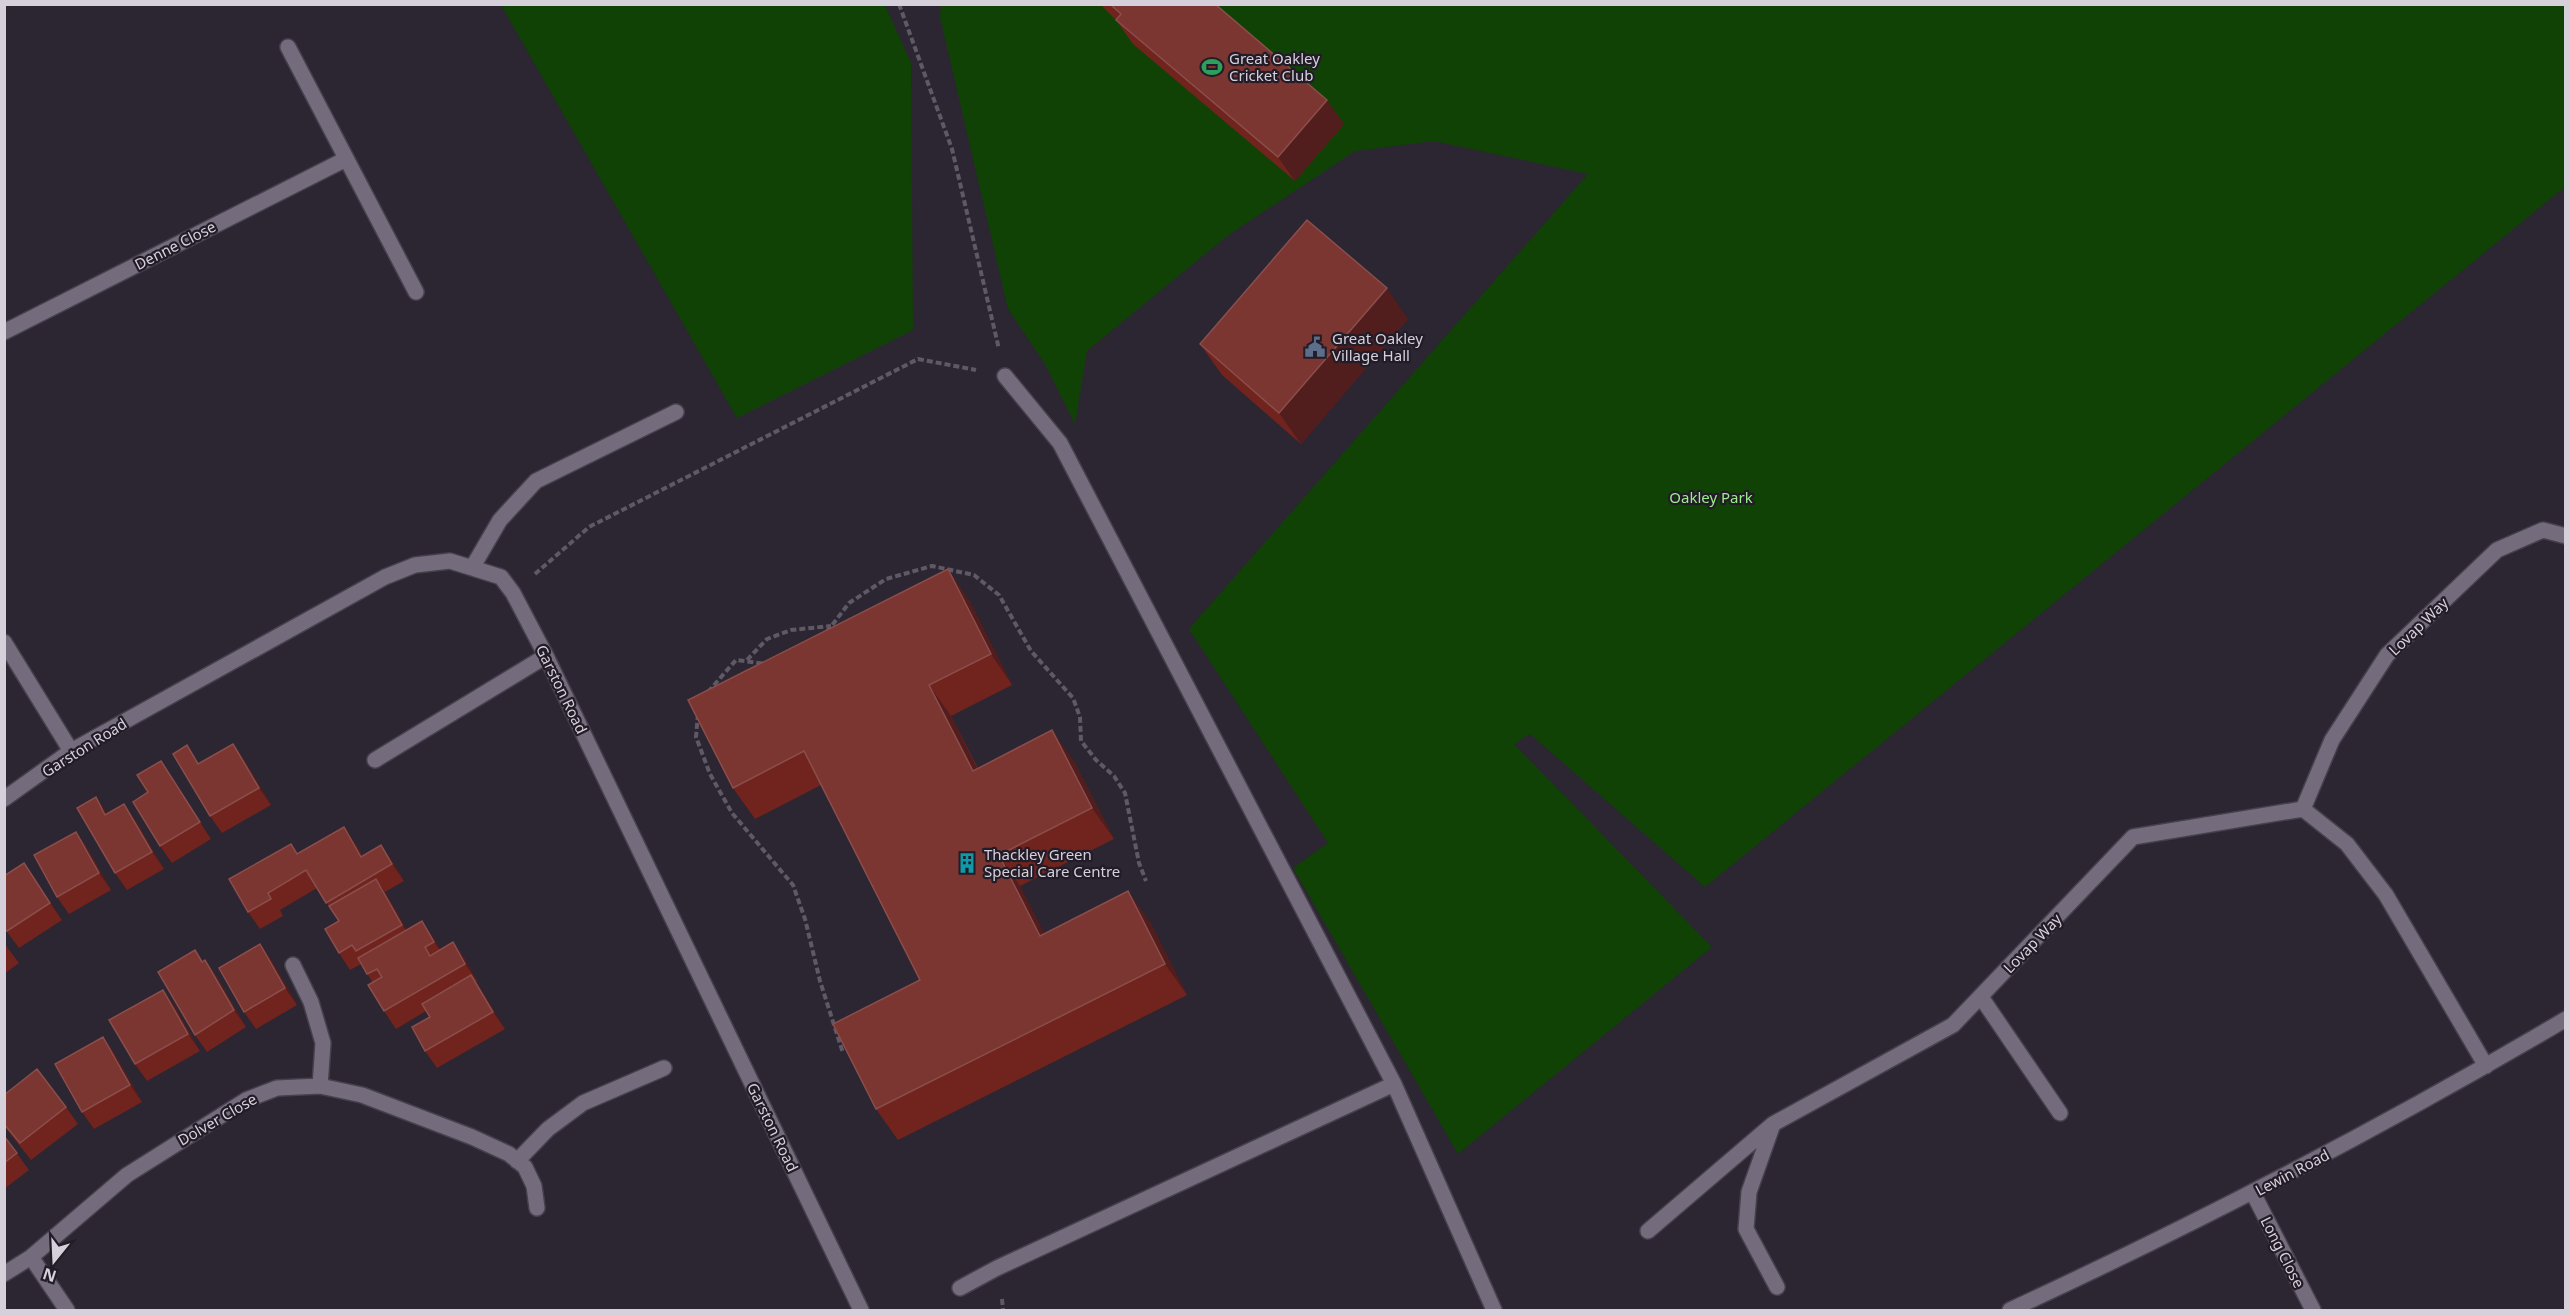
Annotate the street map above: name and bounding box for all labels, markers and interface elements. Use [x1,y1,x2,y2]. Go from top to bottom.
place label: Great Oakley Cricket Club [1229,48,1320,85]
sports icon: Great Oakley Cricket Club [1200,55,1224,79]
street label: Denne Close [131,216,219,274]
place label: Great Oakley Village Hall [1332,328,1423,365]
public building icon: Great Oakley Village Hall [1303,335,1327,359]
park label: Oakley Park [1669,487,1753,507]
street label: Lovap Way [2384,592,2452,659]
street label: Garston Road [532,641,592,737]
street label: Garston Road [38,713,130,781]
place label: Thackley Green Special Care Centre [984,844,1120,881]
building icon: Thackley Green Special Care Centre [955,851,979,875]
street label: Lovap Way [1999,909,2066,977]
street label: Garston Road [743,1079,803,1175]
street label: Dolver Close [174,1088,260,1150]
street label: Lewin Road [2252,1144,2332,1200]
street label: Long Close [2257,1213,2309,1291]
north arrow [24,1231,84,1291]
text: N [40,1263,59,1288]

